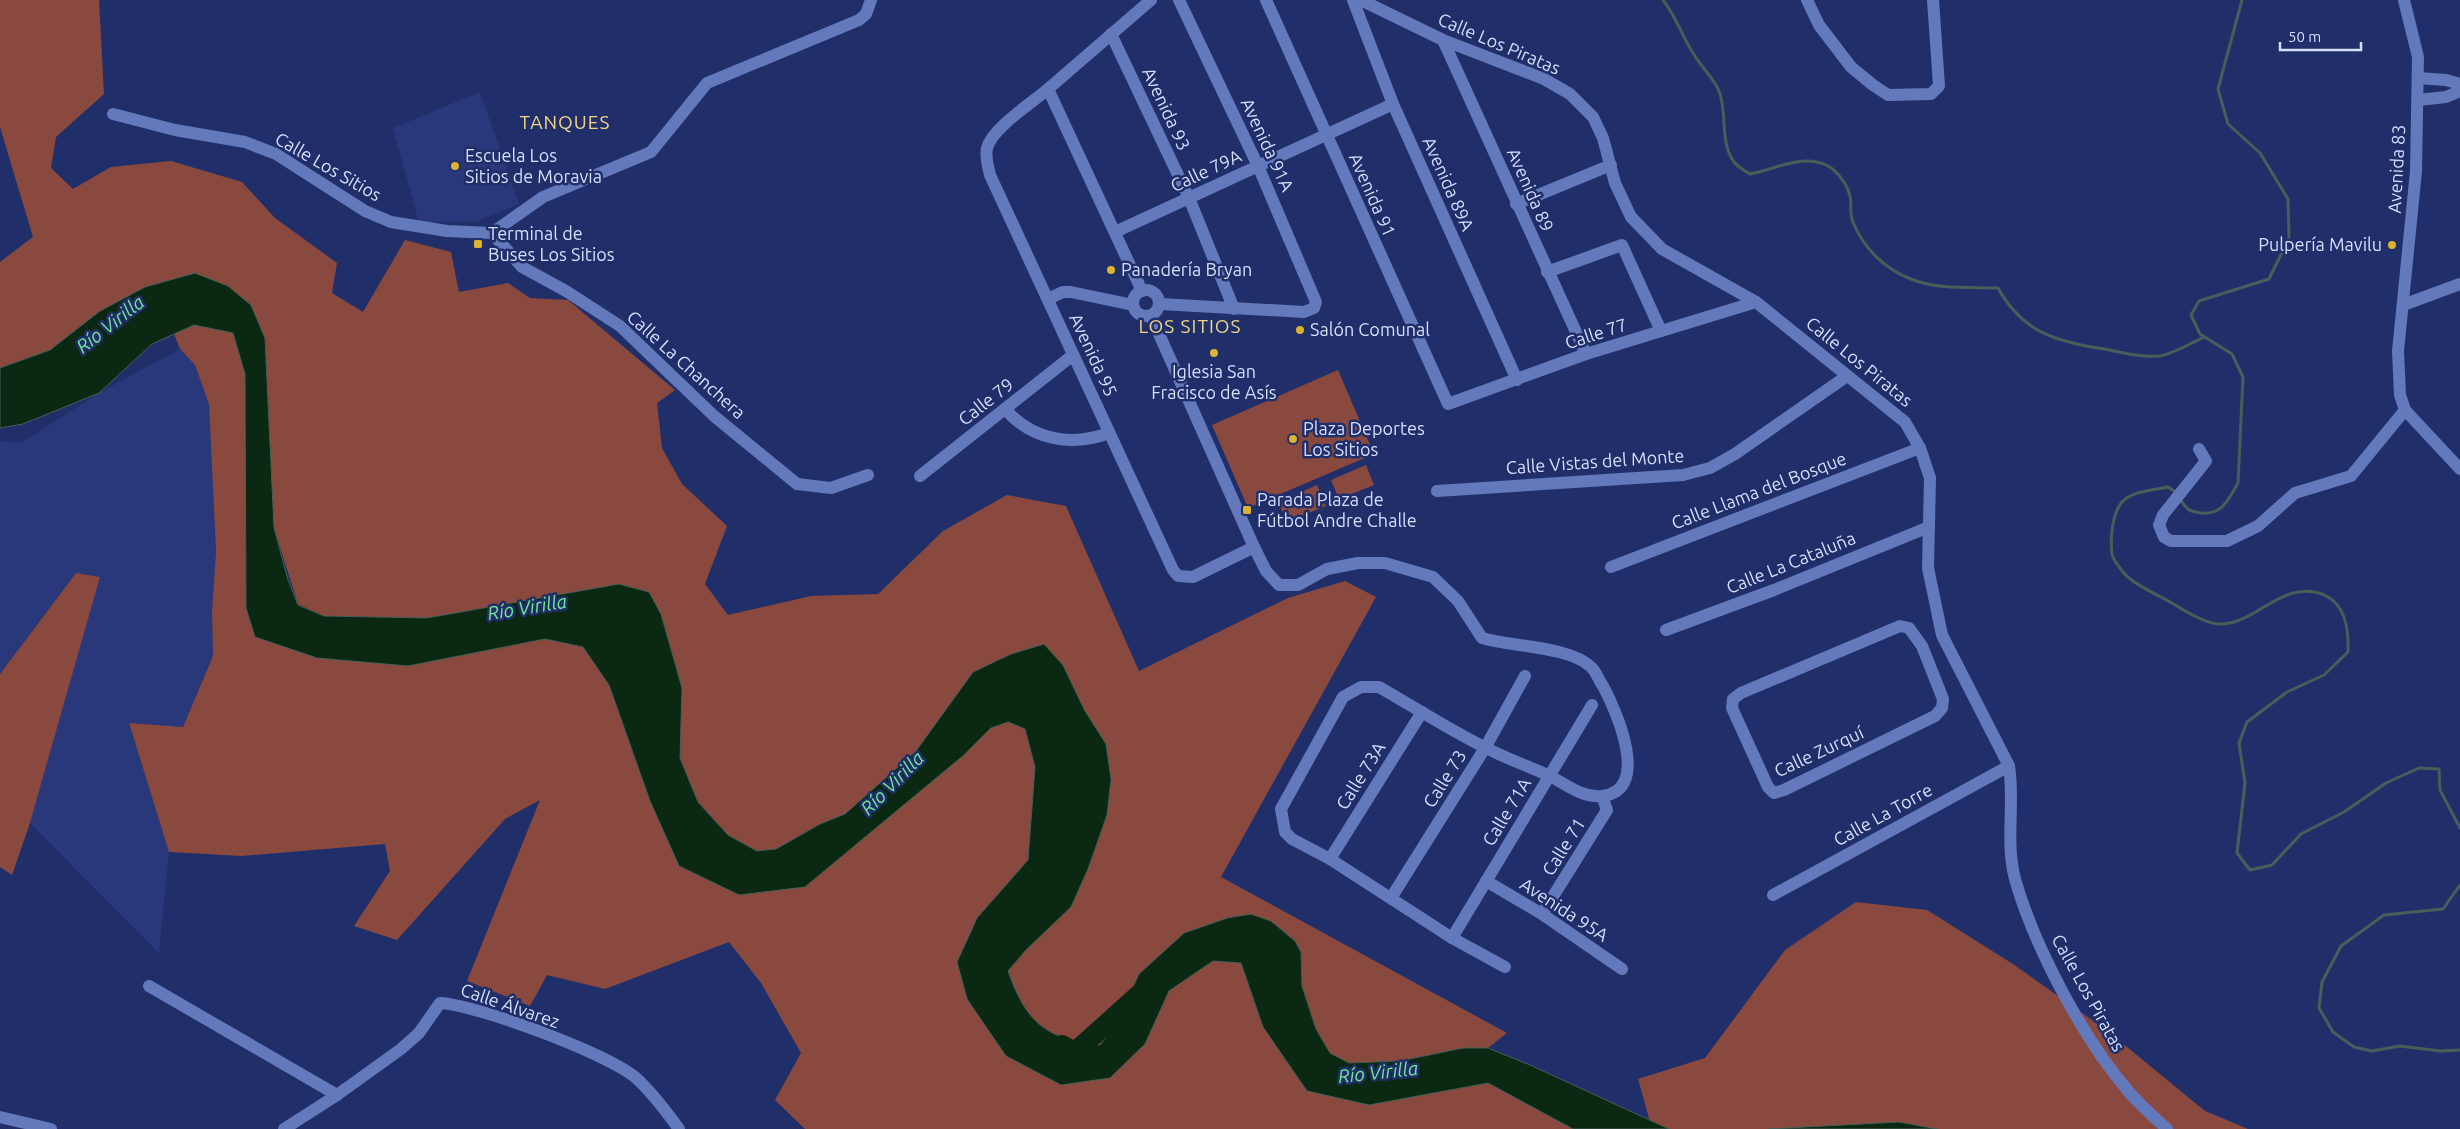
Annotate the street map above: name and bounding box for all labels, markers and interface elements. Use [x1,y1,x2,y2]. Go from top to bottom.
street label: Calle Los Piratas [1435,8,1564,78]
scale bar [2280,20,2361,52]
text: 50 m [2288,28,2321,45]
street label: Avenida 93 [1139,64,1195,153]
street label: Avenida 91A [1238,95,1298,195]
district label: TANQUES [520,111,610,133]
street label: Avenida 83 [2384,124,2408,214]
street label: Calle Los Sitios [272,128,385,205]
street label: Avenida 89A [1419,134,1479,234]
place label: Escuela Los Sitios de Moravia [465,145,602,186]
street label: Calle 79A [1167,145,1244,195]
street label: Avenida 89 [1504,145,1558,234]
street label: Avenida 91 [1346,150,1400,239]
marker: Escuela Los Sitios de Moravia [449,160,461,172]
place label: Terminal de Buses Los Sitios [488,223,615,264]
place label: Pulpería Mavilu [2258,234,2382,254]
marker: Terminal de Buses Los Sitios [472,238,484,250]
marker: Pulpería Mavilu [2386,239,2398,251]
place label: Panadería Bryan [1121,259,1252,279]
marker: Panadería Bryan [1105,264,1117,276]
water label: Río Virilla [72,291,148,357]
street label: Calle La Chanchera [624,306,750,422]
street label: Avenida 95 [1066,310,1122,399]
street label: Calle Los Piratas [1803,312,1917,410]
street label: Calle 77 [1562,314,1629,352]
district label: LOS SITIOS [1138,315,1242,337]
place label: Salón Comunal [1310,319,1430,339]
marker: Salón Comunal [1294,324,1306,336]
marker: Iglesia San Fracisco de Asís [1208,347,1220,359]
place label: Iglesia San Fracisco de Asís [1151,361,1277,402]
street label: Calle 79 [954,374,1017,429]
place label: Plaza Deportes Los Sitios [1303,418,1425,459]
marker: Plaza Deportes Los Sitios [1287,433,1299,445]
street label: Calle Vistas del Monte [1505,445,1685,477]
street label: Calle Llama del Bosque [1668,447,1849,533]
place label: Parada Plaza de Fútbol Andre Challe [1257,489,1417,530]
marker: Parada Plaza de Fútbol Andre Challe [1241,504,1253,516]
street label: Calle La Cataluña [1723,527,1858,597]
water label: Río Virilla [486,590,568,624]
street label: Calle Zurquí [1771,721,1867,780]
street label: Calle 73A [1332,738,1389,813]
street label: Calle 73 [1419,746,1470,811]
water label: Río Virilla [856,747,928,819]
street label: Calle 71A [1478,774,1534,849]
street label: Calle La Torre [1830,779,1935,849]
street label: Calle 71 [1538,814,1589,879]
street label: Avenida 95A [1517,873,1612,945]
street label: Calle Los Piratas [2048,931,2129,1055]
street label: Calle Álvarez [458,978,563,1031]
water label: Río Virilla [1337,1057,1419,1087]

